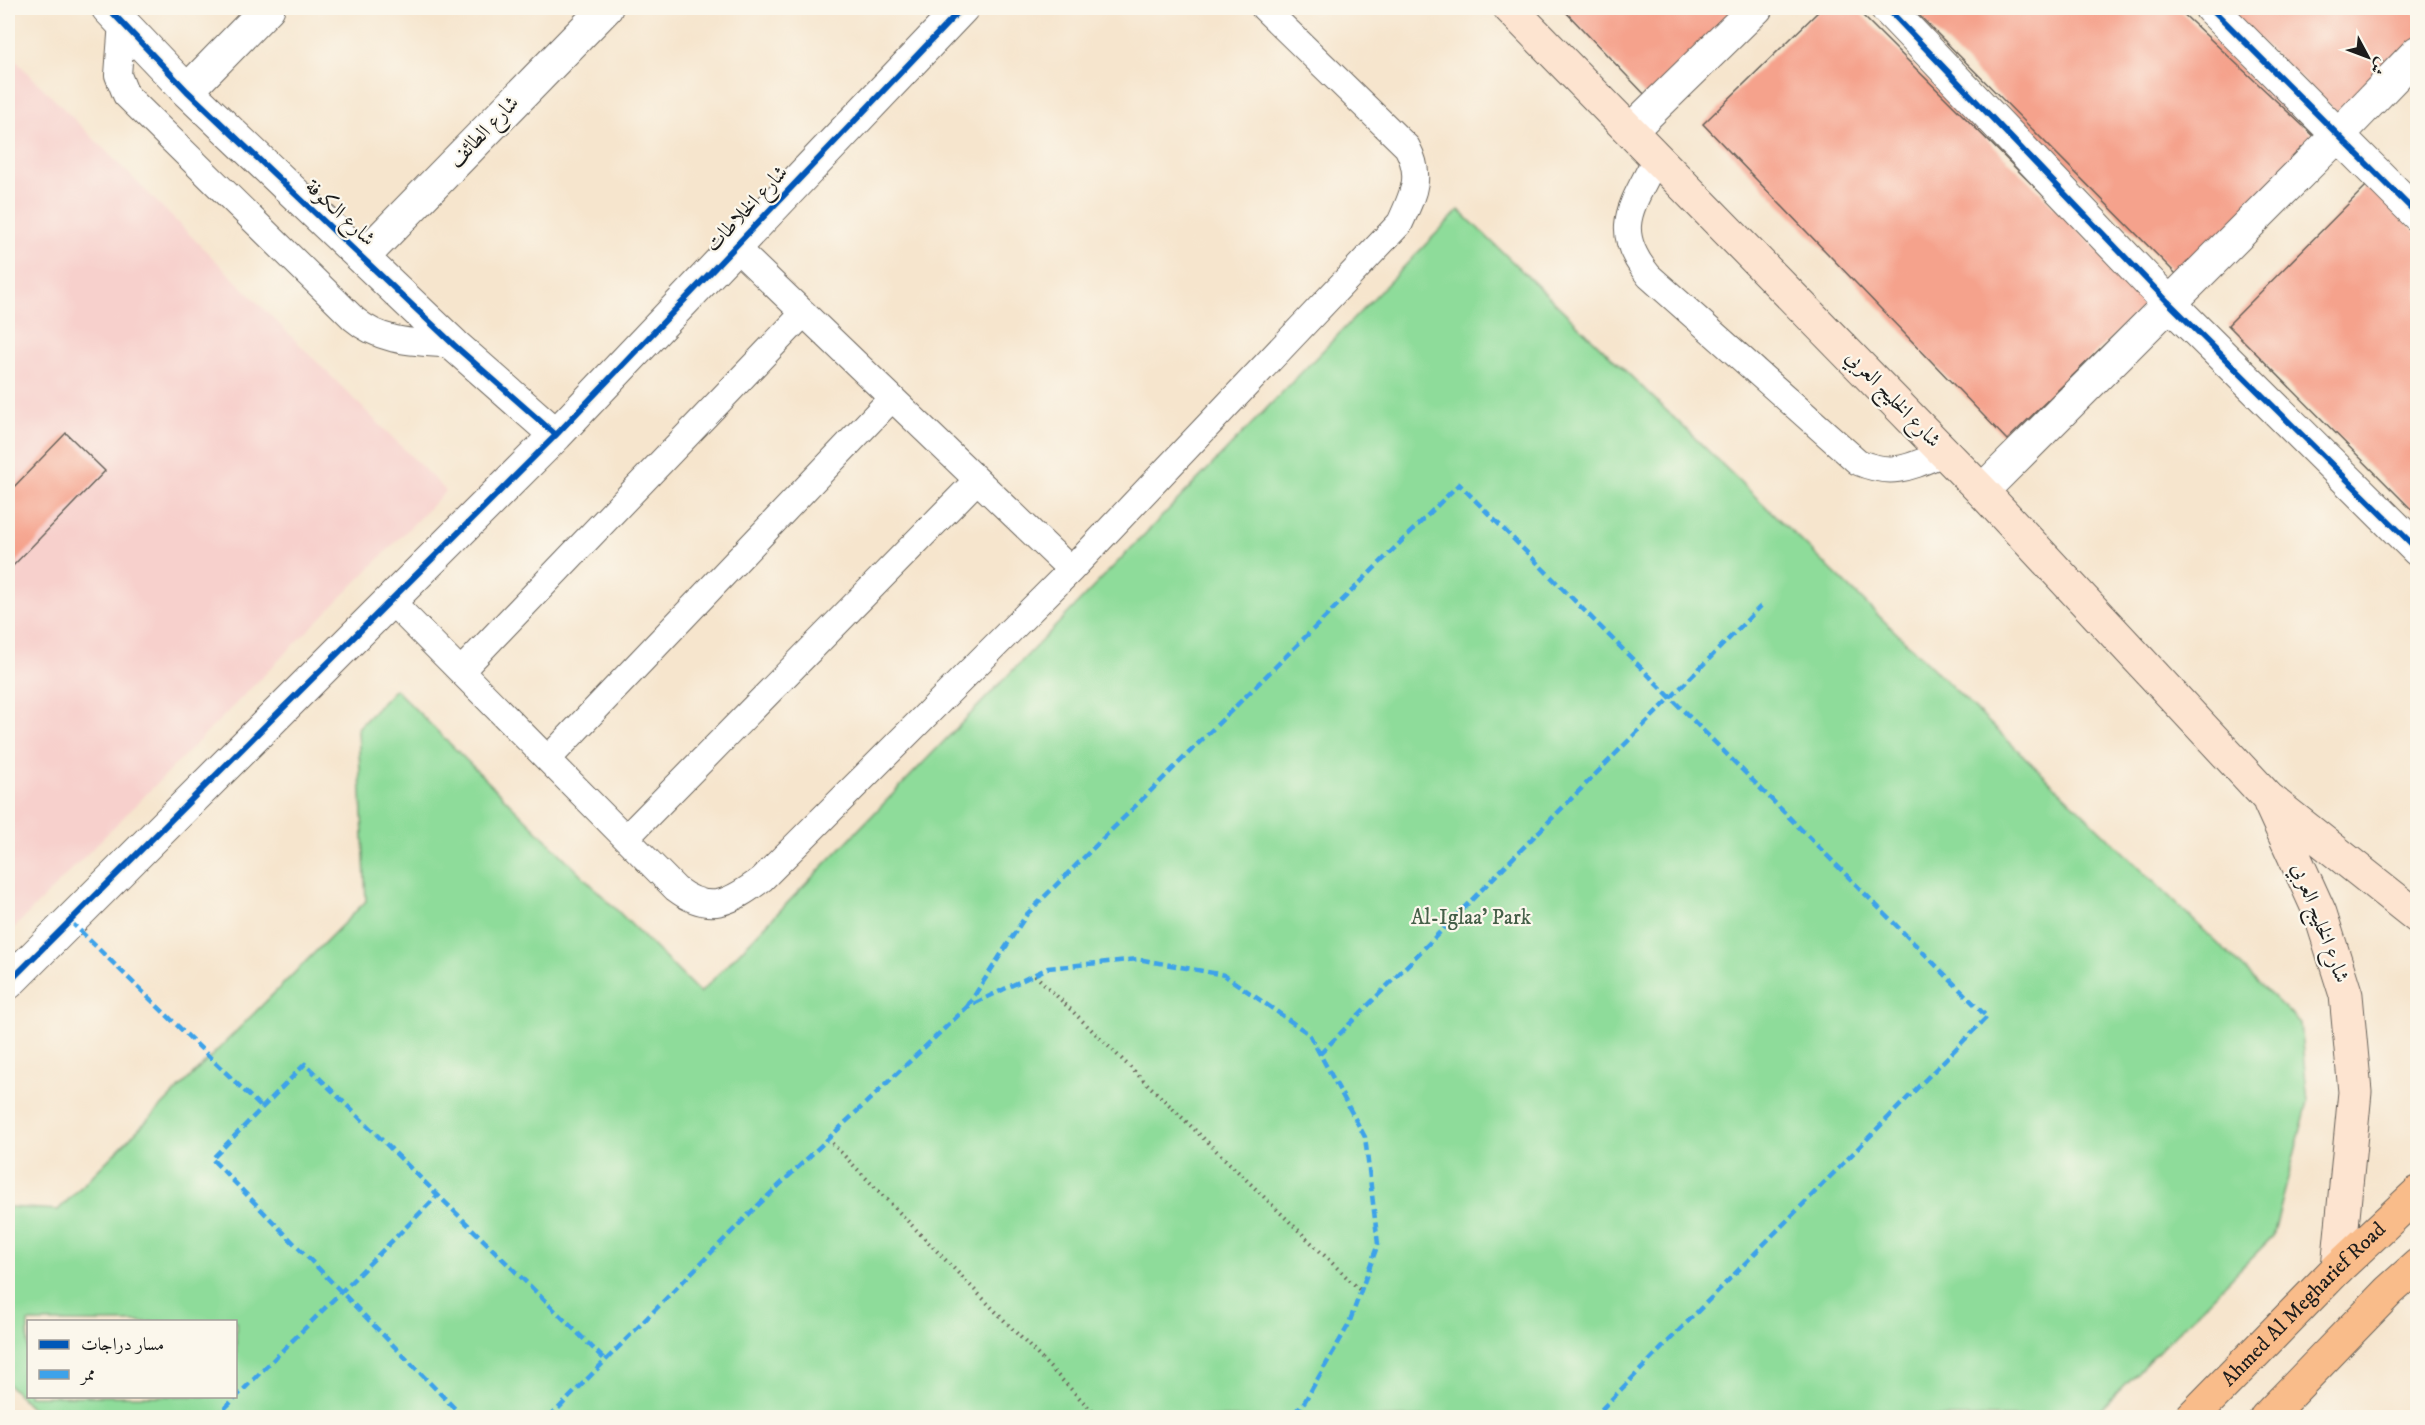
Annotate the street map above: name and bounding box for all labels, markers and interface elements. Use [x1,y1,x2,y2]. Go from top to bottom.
north arrow [2338,27,2398,87]
text: ش [2366,54,2391,79]
street label: شارع الطائف [443,90,528,176]
street label: شارع الخلاطات [700,160,797,261]
street label: شارع الكوفة [297,174,381,255]
street label: شارع الخليج العربي [1836,345,1946,457]
street label: شارع الخليج العربي [2281,859,2355,988]
park label: Al-Iglaa' Park [1411,905,1532,931]
street label: Ahmed Al Megharief Road [2216,1216,2392,1392]
legend [27,1320,237,1398]
text: مسار دراجات [81,1334,164,1356]
text: ممر [79,1364,95,1386]

